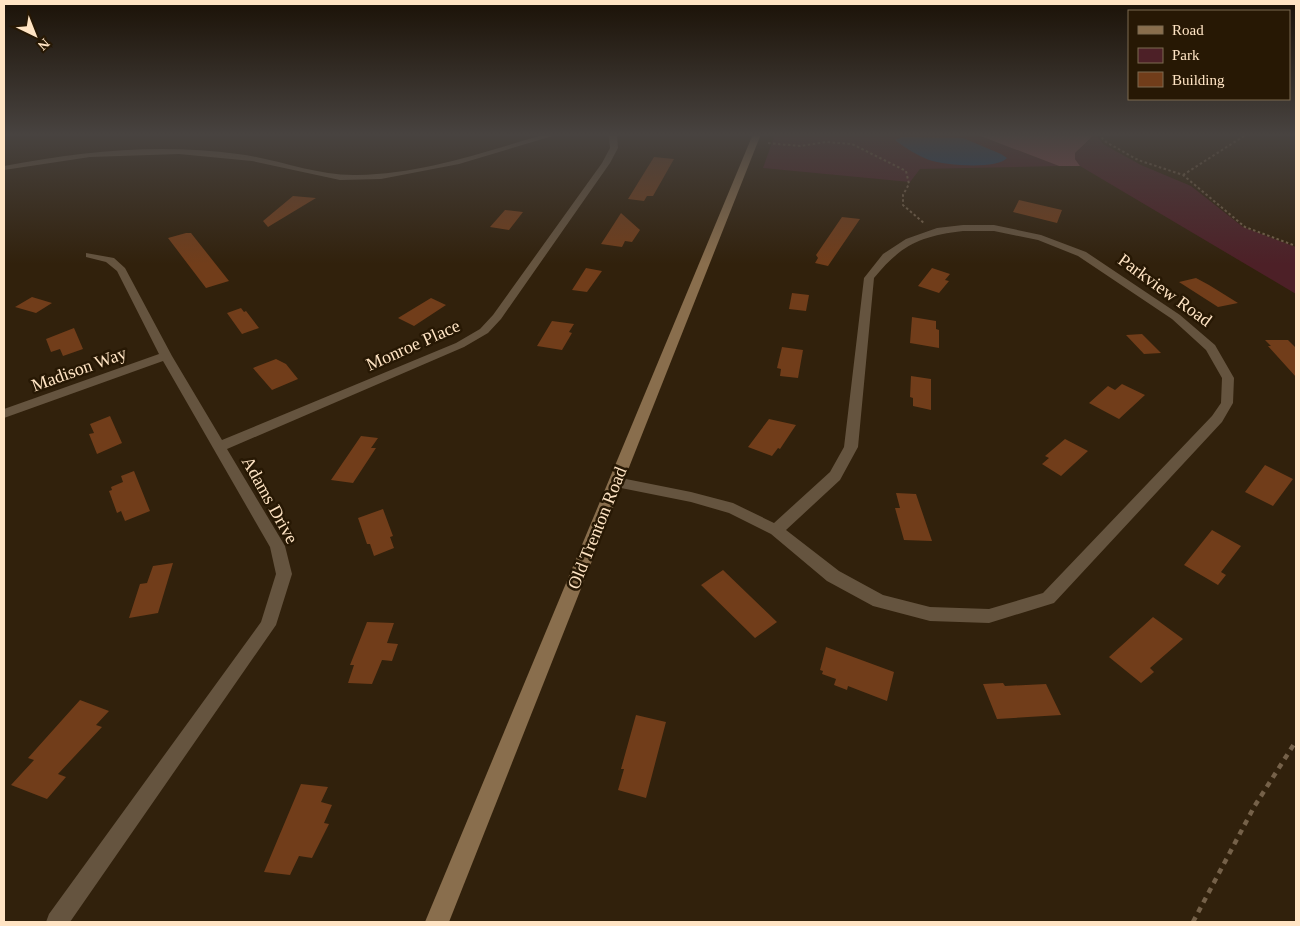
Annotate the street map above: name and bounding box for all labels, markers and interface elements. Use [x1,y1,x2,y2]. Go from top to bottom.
north arrow [10,10,60,60]
legend [1128,10,1290,100]
text: Road [1172,22,1204,38]
text: N [35,35,52,53]
text: Park [1172,47,1200,63]
text: Building [1172,72,1225,88]
street label: Parkview Road [1114,249,1216,331]
street label: Monroe Place [363,315,463,375]
street label: Madison Way [29,343,129,395]
street label: Adams Drive [238,453,302,547]
street label: Old Trenton Road [563,464,631,592]

